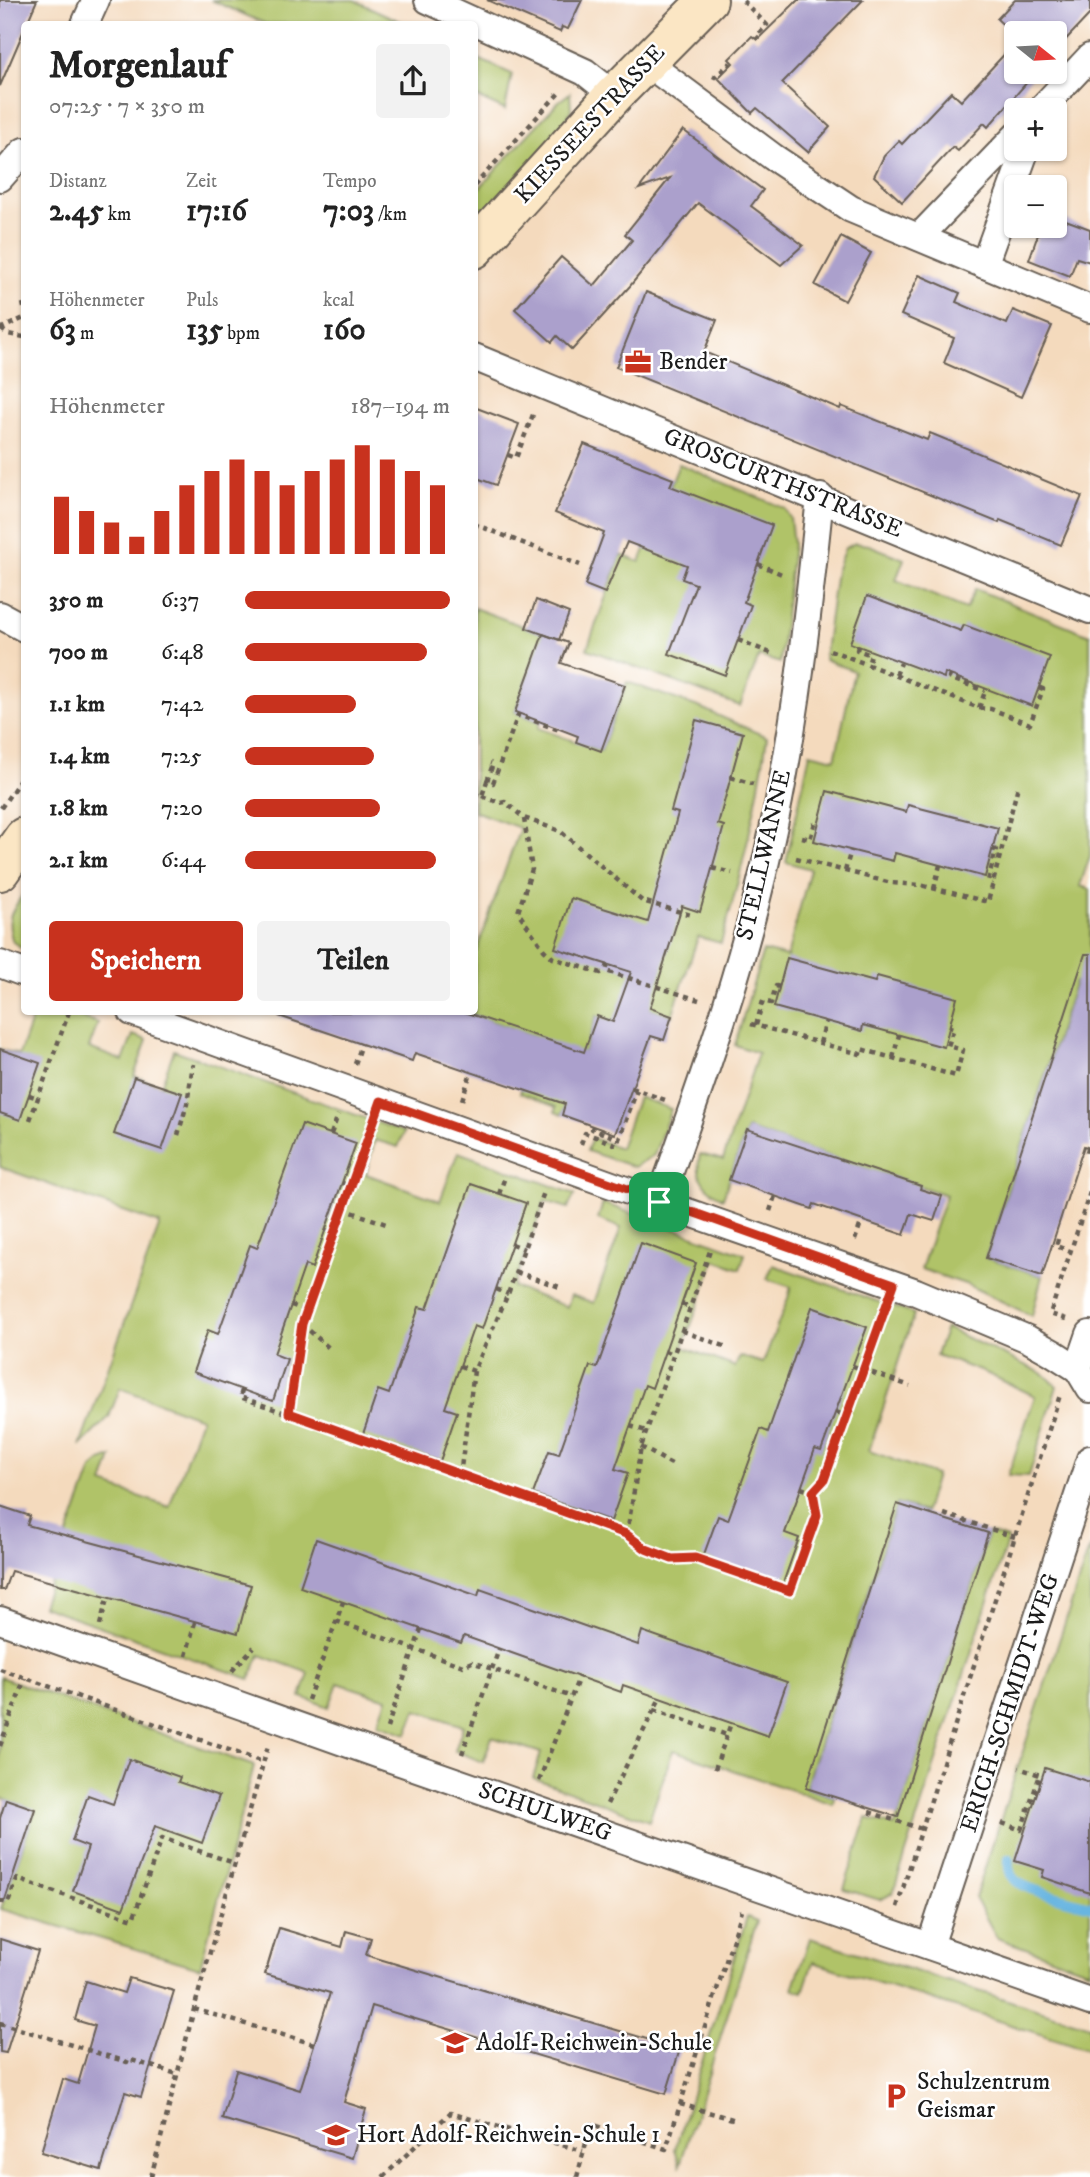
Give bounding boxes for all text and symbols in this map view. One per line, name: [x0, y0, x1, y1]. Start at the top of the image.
north arrow: [1004, 21, 1068, 84]
map controls: [1004, 21, 1067, 238]
street label: KIESSEESTRASSE: [508, 38, 672, 210]
text: Morgenlauf: [49, 42, 228, 90]
button: share: [376, 44, 450, 118]
text: 07:25 · 7 × 350 m: [49, 92, 205, 121]
button: +: [1004, 98, 1067, 161]
text: Distanz: [49, 170, 107, 193]
text: Zeit: [186, 170, 217, 193]
text: Tempo: [323, 170, 376, 193]
button: −: [1004, 175, 1067, 238]
text: 2.45: [49, 193, 104, 230]
text: 17:16: [186, 193, 247, 230]
text: 7:03: [323, 193, 374, 230]
text: km: [104, 203, 131, 226]
text: /km: [374, 203, 407, 226]
text: Höhenmeter: [49, 289, 145, 312]
text: Puls: [186, 289, 218, 312]
text: kcal: [323, 289, 354, 312]
text: 63: [49, 312, 76, 349]
text: 135: [186, 312, 223, 349]
text: 160: [323, 312, 366, 349]
text: m: [76, 322, 94, 345]
text: bpm: [223, 322, 260, 345]
office icon: Bender: [623, 347, 653, 377]
place label: Bender: [659, 347, 728, 377]
text: Höhenmeter: [49, 392, 165, 421]
text: 187–194 m: [351, 392, 450, 421]
street label: GROSCURTHSTRASSE: [659, 421, 907, 545]
text: 350 m: [49, 586, 104, 615]
text: 6:37: [161, 586, 200, 615]
text: 700 m: [49, 638, 108, 667]
text: 6:48: [161, 638, 204, 667]
text: 1.1 km: [49, 690, 105, 719]
text: 7:42: [161, 690, 204, 719]
text: 1.4 km: [49, 742, 110, 771]
text: 7:25: [161, 742, 202, 771]
street label: STELLWANNE: [730, 767, 798, 943]
text: 1.8 km: [49, 794, 108, 823]
text: 7:20: [161, 794, 203, 823]
text: 2.1 km: [49, 846, 108, 875]
text: 6:44: [161, 846, 205, 875]
button: Speichern: [49, 921, 243, 1001]
button: Teilen: [257, 921, 450, 1001]
pin: [629, 1172, 689, 1232]
icon: arrive: [640, 1183, 678, 1221]
street label: ERICH-SCHMIDT-WEG: [954, 1570, 1066, 1836]
street label: SCHULWEG: [474, 1775, 616, 1849]
school or university icon: Adolf-Reichwein-Schule: [440, 2028, 470, 2058]
place label: Adolf-Reichwein-Schule: [476, 2028, 712, 2058]
place label: Schulzentrum Geismar: [917, 2067, 1050, 2125]
parking icon: Schulzentrum Geismar: [881, 2081, 911, 2111]
school or university icon: Hort Adolf-Reichwein-Schule 1: [321, 2120, 351, 2150]
place label: Hort Adolf-Reichwein-Schule 1: [357, 2120, 660, 2150]

